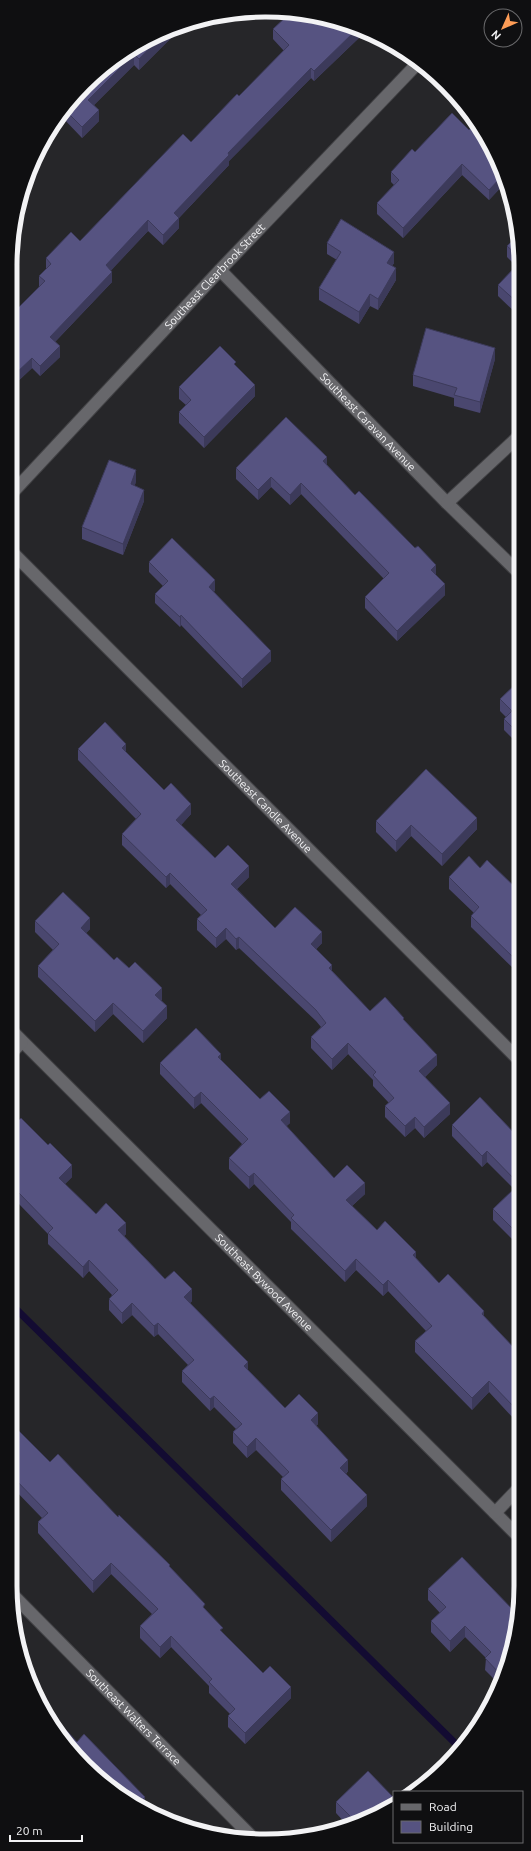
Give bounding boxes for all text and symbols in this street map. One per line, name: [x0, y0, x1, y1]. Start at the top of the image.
north arrow: [483, 8, 523, 48]
text: N: [489, 28, 503, 42]
street label: Southeast Clearbrook Street: [162, 221, 268, 331]
street label: Southeast Caravan Avenue: [318, 371, 418, 473]
street label: Southeast Candle Avenue: [217, 757, 314, 855]
street label: Southeast Bywood Avenue: [213, 1231, 315, 1333]
street label: Southeast Walters Terrace: [84, 1667, 183, 1767]
legend: [393, 1791, 523, 1843]
text: Road: [429, 1800, 457, 1813]
scale bar: [10, 1817, 82, 1843]
text: Building: [429, 1820, 473, 1833]
text: 20 m: [16, 1824, 43, 1837]

